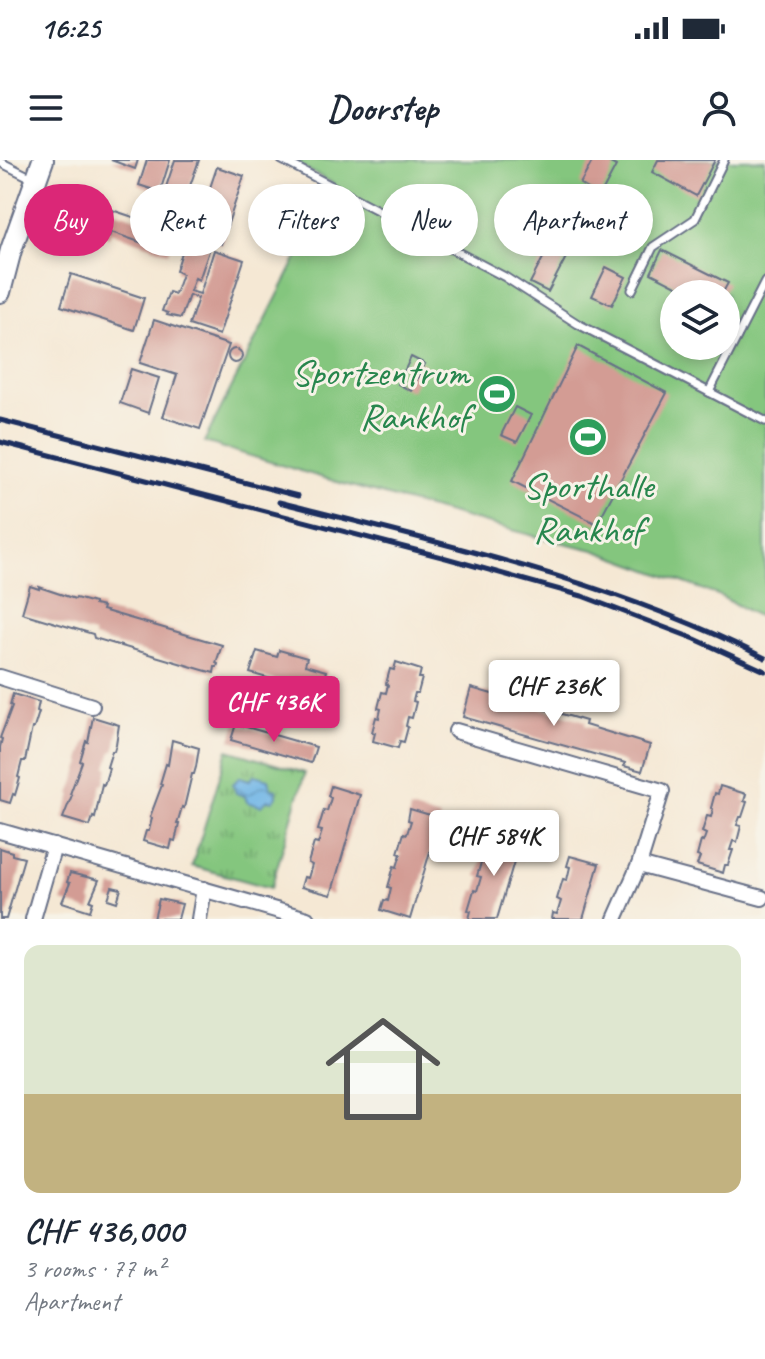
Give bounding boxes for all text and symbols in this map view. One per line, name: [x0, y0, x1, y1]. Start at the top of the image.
text: 16:25: [40, 9, 100, 47]
text: Doorstep: [327, 85, 438, 131]
icon: menu: [24, 86, 68, 130]
icon: person: [697, 86, 741, 130]
chip: Buy: [24, 184, 114, 256]
chip: Rent: [130, 184, 232, 256]
chip: Filters: [248, 184, 365, 256]
chip: New: [381, 184, 478, 256]
chip: Apartment: [494, 184, 653, 256]
map controls: [660, 280, 740, 360]
button: layers: [660, 280, 740, 360]
place label: Sportzentrum Rankhof: [292, 349, 477, 440]
sports icon: Sportzentrum Rankhof: [476, 373, 518, 415]
sports icon: Sporthalle Rankhof: [567, 416, 609, 458]
place label: Sporthalle Rankhof: [523, 462, 656, 553]
pin: CHF 236K: [471, 660, 637, 728]
text: CHF 236K: [507, 669, 601, 702]
pin: CHF 436K: [191, 676, 357, 744]
text: CHF 436K: [227, 685, 321, 718]
pin: CHF 584K: [411, 810, 577, 878]
text: CHF 584K: [447, 819, 541, 852]
icon: home: [311, 997, 455, 1141]
text: CHF 436,000: [24, 1209, 183, 1252]
text: 3 rooms · 77 m²: [24, 1252, 165, 1285]
text: Apartment: [24, 1285, 120, 1318]

